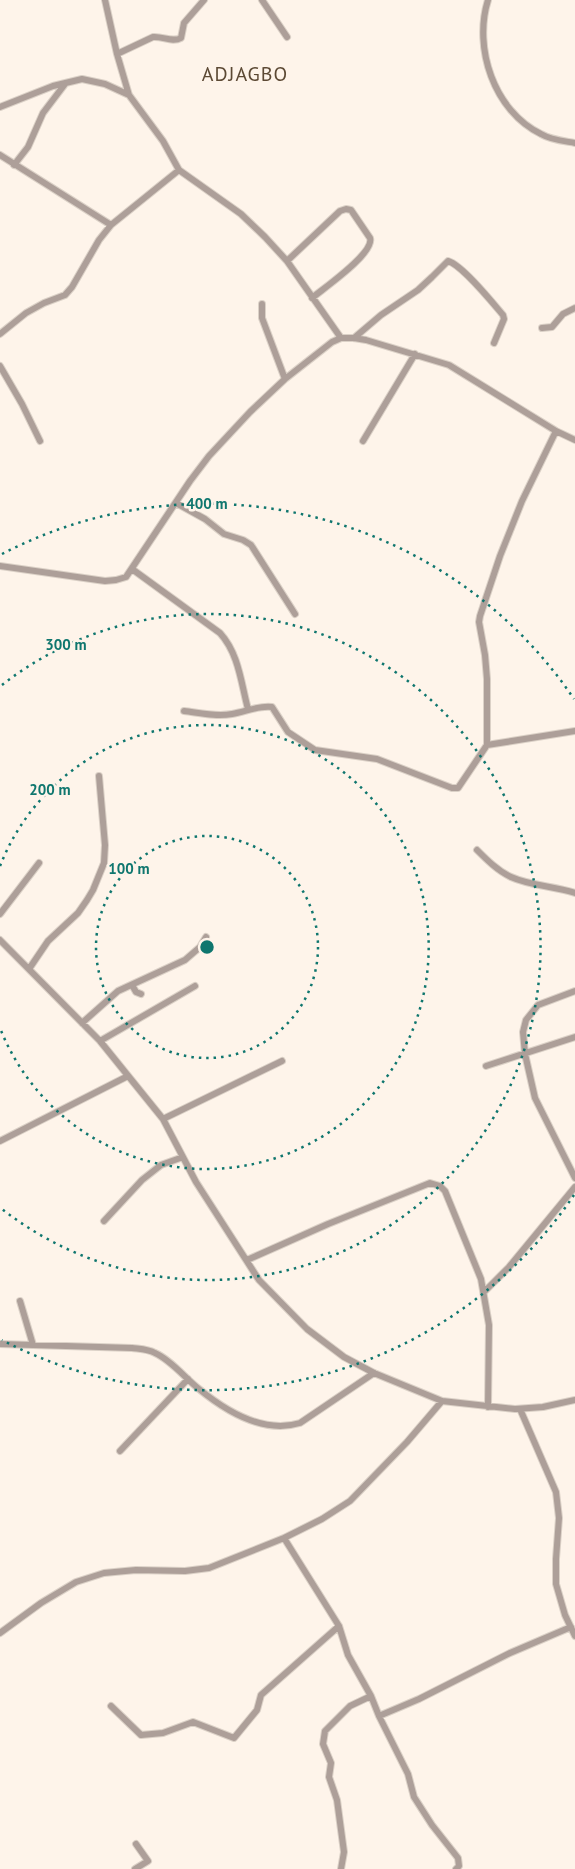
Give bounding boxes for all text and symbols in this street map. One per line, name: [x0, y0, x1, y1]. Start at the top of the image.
district label: ADJAGBO: [202, 61, 288, 87]
text: 400 m: [186, 494, 228, 513]
text: 300 m: [45, 635, 87, 654]
text: 200 m: [29, 780, 71, 799]
text: 100 m: [108, 859, 150, 878]
centre of rings: [198, 938, 216, 956]

